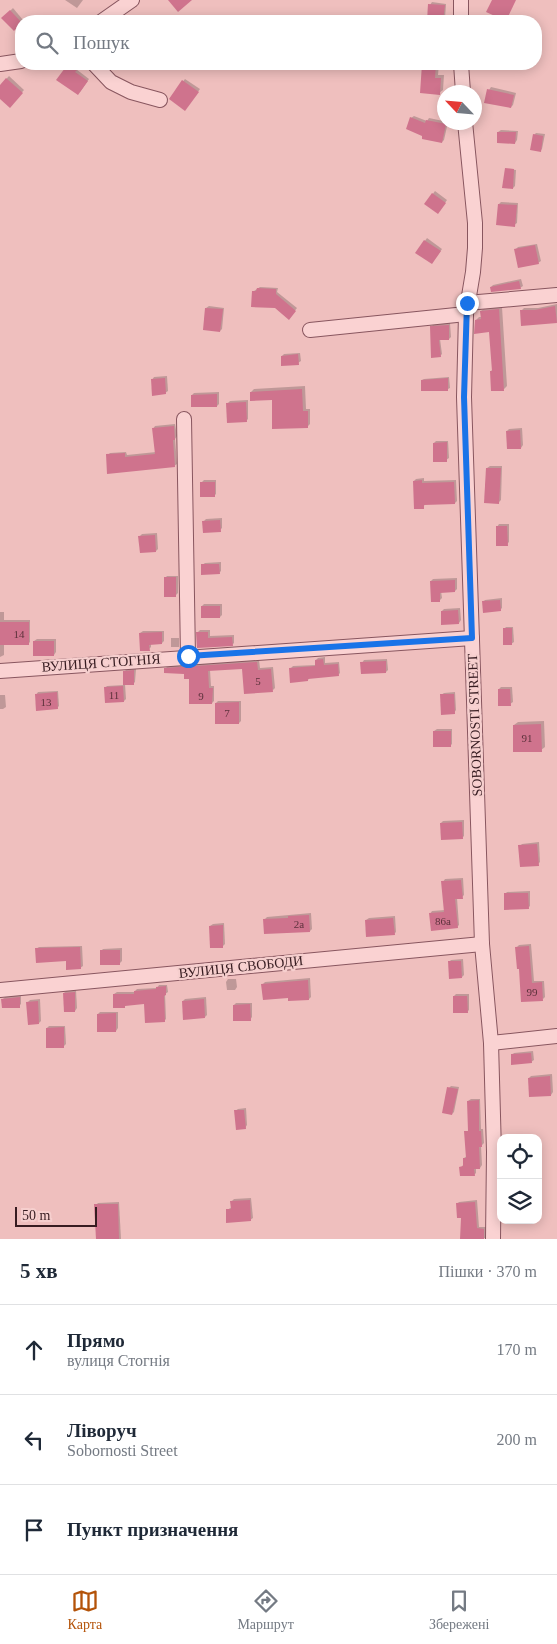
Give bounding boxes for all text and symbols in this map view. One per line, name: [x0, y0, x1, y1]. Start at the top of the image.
search box: [15, 15, 542, 70]
icon: search: [33, 29, 61, 57]
text: Пошук: [73, 32, 130, 53]
north arrow: [437, 85, 482, 130]
route end: [456, 292, 479, 315]
house number: 14: [14, 628, 25, 640]
route start: [177, 645, 200, 668]
street label: ВУЛИЦЯ СТОГНІЯ: [41, 651, 161, 675]
street label: SOBORNOSTI STREET: [465, 653, 485, 797]
house number: 5: [255, 675, 261, 687]
house number: 11: [109, 689, 119, 701]
house number: 9: [198, 690, 204, 702]
house number: 13: [41, 696, 52, 708]
house number: 7: [224, 707, 230, 719]
house number: 91: [522, 732, 533, 744]
house number: 86а: [435, 915, 451, 927]
house number: 2а: [294, 918, 304, 930]
street label: ВУЛИЦЯ СВОБОДИ: [178, 953, 304, 981]
house number: 99: [527, 986, 538, 998]
map controls: [497, 1134, 542, 1224]
button: locate: [497, 1134, 542, 1179]
button: layers: [497, 1179, 542, 1224]
scale bar: [15, 1204, 98, 1227]
text: 50 m: [22, 1208, 50, 1223]
text: 5 хв: [20, 1259, 58, 1283]
text: Пішки · 370 m: [439, 1263, 537, 1280]
text: Прямо: [67, 1330, 125, 1351]
icon: ahead: [20, 1336, 48, 1364]
text: 170 m: [497, 1341, 537, 1358]
text: вулиця Стогнія: [67, 1352, 170, 1369]
text: Ліворуч: [67, 1420, 137, 1441]
icon: left: [20, 1426, 48, 1454]
text: 200 m: [497, 1431, 537, 1448]
text: Sobornosti Street: [67, 1442, 178, 1459]
icon: arrive: [20, 1516, 48, 1544]
text: Пункт призначення: [67, 1519, 238, 1540]
tab: Карта: [68, 1587, 102, 1633]
tab: Маршрут: [237, 1587, 294, 1633]
tab: Збережені: [429, 1587, 489, 1633]

